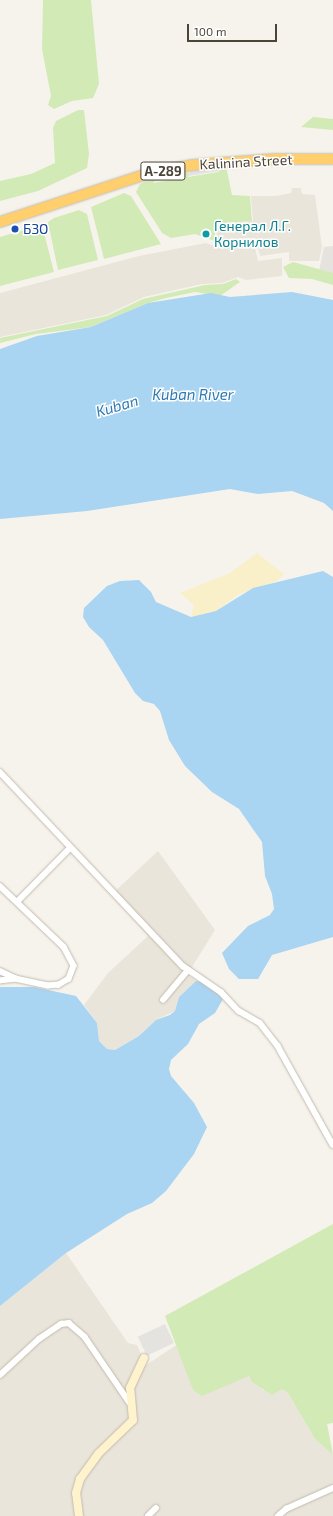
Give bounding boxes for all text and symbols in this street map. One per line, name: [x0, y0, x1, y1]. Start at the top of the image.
scale bar: [189, 16, 279, 42]
text: 100 m: [194, 24, 226, 38]
street label: Kalinina Street: [199, 151, 293, 173]
road number: А-289: [140, 160, 186, 182]
place label: Генерал Л.Г. Корнилов: [214, 218, 291, 250]
place label: БЗО: [23, 221, 48, 237]
marker: БЗО: [10, 224, 20, 234]
marker: Генерал Л.Г. Корнилов: [201, 229, 211, 239]
water label: Kuban River: [152, 386, 234, 404]
water label: Kuban: [94, 391, 140, 421]

